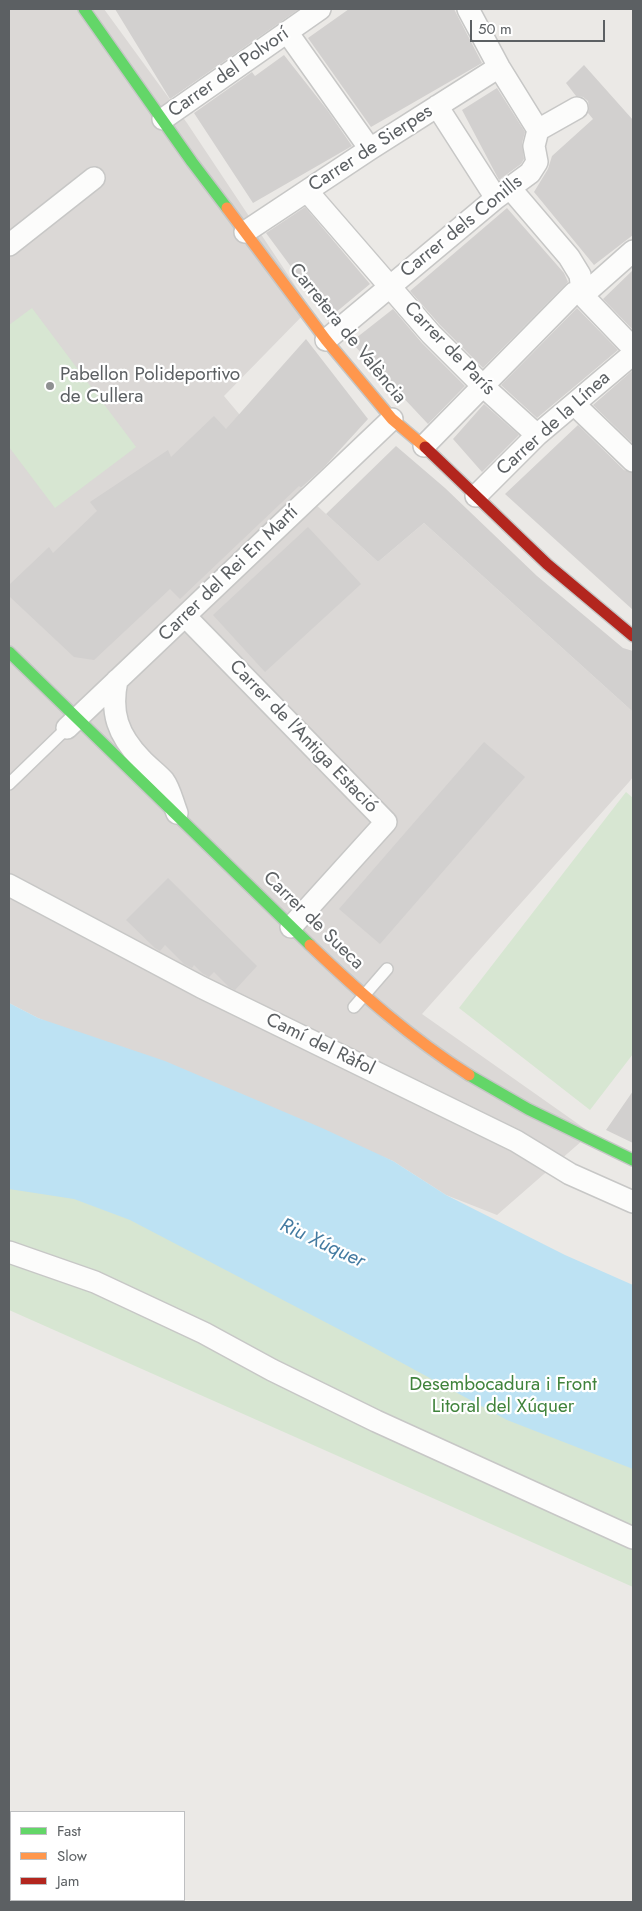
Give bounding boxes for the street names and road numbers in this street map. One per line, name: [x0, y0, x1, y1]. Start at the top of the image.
street label: Carrer del Polvorí: [164, 23, 294, 123]
street label: Carrer de Sierpes: [305, 100, 437, 198]
street label: Carrer dels Conills: [397, 171, 527, 283]
street label: Carretera de València: [283, 259, 411, 409]
street label: Carrer de París: [399, 297, 499, 401]
street label: Carrer de la Línea: [493, 367, 615, 481]
street label: Carrer del Rei En Martí: [154, 501, 304, 647]
street label: Carrer de l'Antiga Estació: [224, 656, 382, 818]
street label: Carrer de Sueca: [258, 867, 368, 975]
street label: Camí del Ràfol: [262, 1009, 378, 1081]

